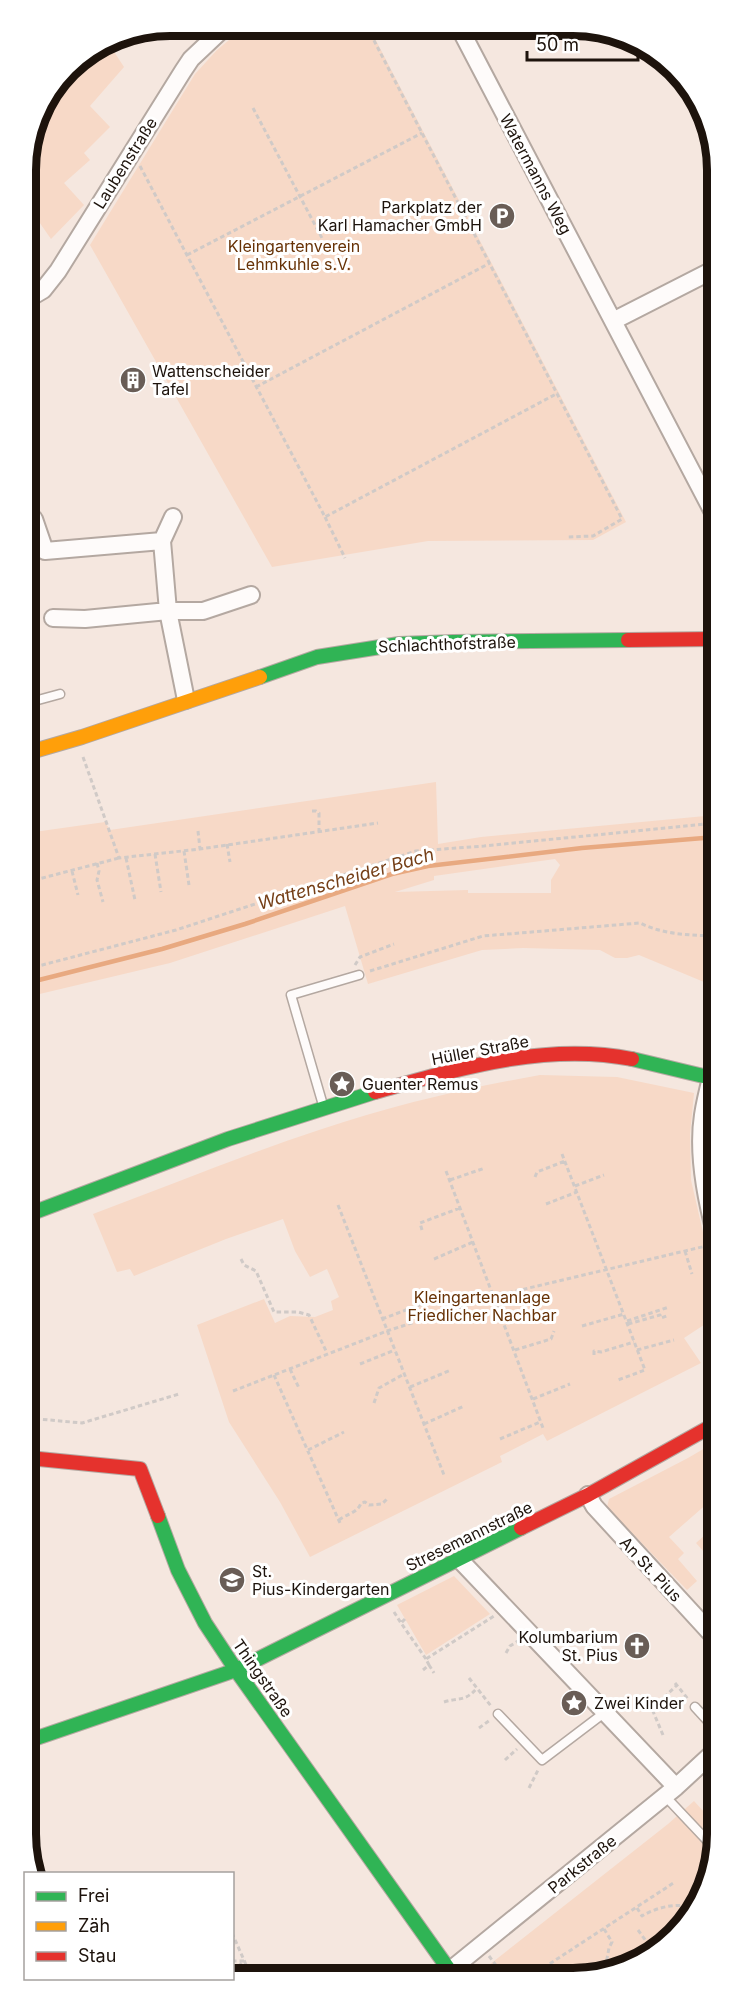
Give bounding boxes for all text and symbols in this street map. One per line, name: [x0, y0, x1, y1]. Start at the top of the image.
scale bar: [527, 24, 638, 62]
text: 50 m: [536, 34, 579, 55]
street label: Watermanns Weg: [496, 110, 576, 238]
street label: Laubenstraße: [89, 114, 161, 212]
place label: Parkplatz der Karl Hamacher GmbH: [318, 197, 482, 235]
parking icon: Parkplatz der Karl Hamacher GmbH: [487, 201, 517, 231]
park label: Kleingartenverein Lehmkuhle s.V.: [228, 236, 360, 274]
place label: Wattenscheider Tafel: [152, 361, 270, 399]
building icon: Wattenscheider Tafel: [118, 365, 148, 395]
street label: Schlachthofstraße: [378, 632, 516, 656]
water label: Wattenscheider Bach: [255, 843, 436, 914]
street label: Hüller Straße: [430, 1031, 530, 1069]
place icon: Guenter Remus: [327, 1069, 357, 1099]
place label: Guenter Remus: [362, 1074, 478, 1094]
park label: Kleingartenanlage Friedlicher Nachbar: [407, 1287, 557, 1325]
street label: Stresemannstraße: [403, 1497, 535, 1575]
street label: An St. Pius: [616, 1532, 686, 1606]
place label: St. Pius-Kindergarten: [252, 1561, 390, 1599]
school or university icon: St. Pius-Kindergarten: [217, 1565, 247, 1595]
place label: Kolumbarium St. Pius: [518, 1627, 618, 1665]
church icon: Kolumbarium St. Pius: [622, 1631, 652, 1661]
street label: Thingstraße: [229, 1635, 297, 1721]
place icon: Zwei Kinder: [559, 1688, 589, 1718]
place label: Zwei Kinder: [594, 1693, 684, 1713]
street label: Parkstraße: [544, 1830, 620, 1898]
legend: [24, 1872, 234, 1980]
text: Frei: [78, 1885, 109, 1906]
text: Zäh: [78, 1915, 110, 1936]
text: Stau: [78, 1945, 116, 1966]

